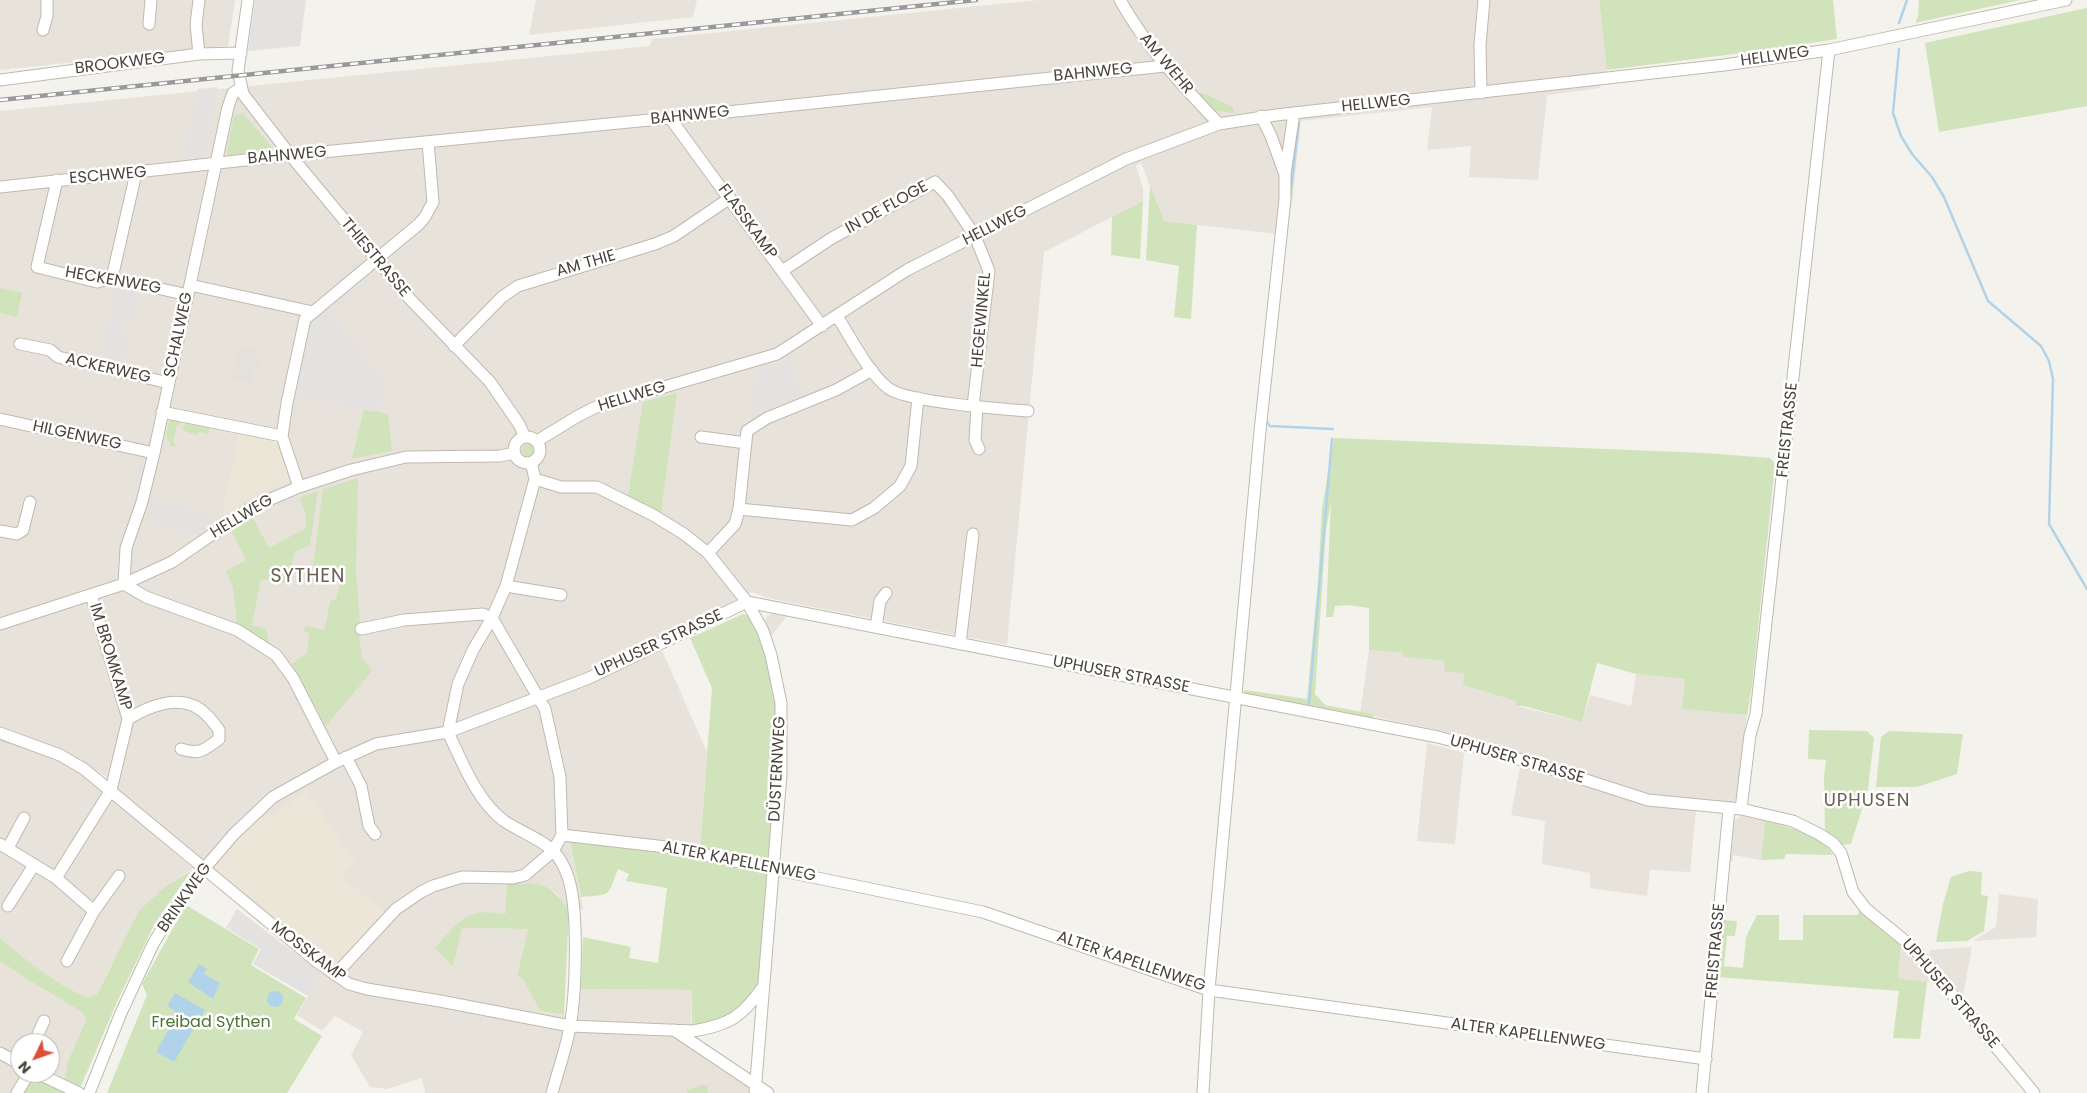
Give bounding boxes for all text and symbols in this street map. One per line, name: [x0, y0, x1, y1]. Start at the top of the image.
street label: AM WEHR: [1135, 30, 1197, 98]
street label: HELLWEG: [1739, 43, 1811, 71]
street label: BROOKWEG: [74, 49, 166, 79]
street label: BAHNWEG: [1053, 59, 1133, 87]
street label: HELLWEG: [1340, 91, 1412, 117]
street label: BAHNWEG: [650, 102, 730, 130]
street label: BAHNWEG: [247, 143, 327, 169]
street label: ESCHWEG: [69, 163, 147, 189]
street label: IN DE FLOGE: [842, 177, 932, 239]
street label: FLASSKAMP: [713, 181, 781, 263]
street label: HELLWEG: [960, 202, 1030, 250]
street label: THIESTRASSE: [336, 215, 414, 301]
street label: AM THIE: [554, 246, 618, 282]
street label: HECKENWEG: [64, 263, 162, 299]
street label: HEGEWINKEL: [968, 272, 996, 368]
street label: SCHALWEG: [161, 291, 197, 379]
street label: ACKERWEG: [63, 350, 153, 388]
street label: HELLWEG: [596, 378, 668, 416]
street label: FREISTRASSE: [1773, 382, 1803, 478]
street label: HILGENWEG: [31, 417, 123, 455]
street label: HELLWEG: [207, 491, 277, 543]
district label: SYTHEN: [270, 566, 346, 588]
street label: IM BROMKAMP: [85, 601, 135, 713]
street label: UPHUSER STRASSE: [592, 606, 726, 682]
street label: UPHUSER STRASSE: [1051, 652, 1191, 698]
street label: DÜSTERNWEG: [766, 716, 790, 822]
street label: UPHUSER STRASSE: [1448, 732, 1586, 788]
district label: UPHUSEN: [1823, 790, 1911, 812]
street label: ALTER KAPELLENWEG: [661, 838, 817, 886]
street label: BRINKWEG: [154, 859, 216, 937]
street label: FREISTRASSE: [1702, 903, 1730, 999]
street label: MOSSKAMP: [267, 918, 349, 986]
street label: ALTER KAPELLENWEG: [1054, 928, 1208, 996]
street label: UPHUSER STRASSE: [1897, 935, 2003, 1053]
park label: Freibad Sythen: [151, 1013, 271, 1033]
street label: ALTER KAPELLENWEG: [1449, 1015, 1607, 1055]
north arrow: [10, 1033, 60, 1083]
text: N: [14, 1057, 36, 1078]

